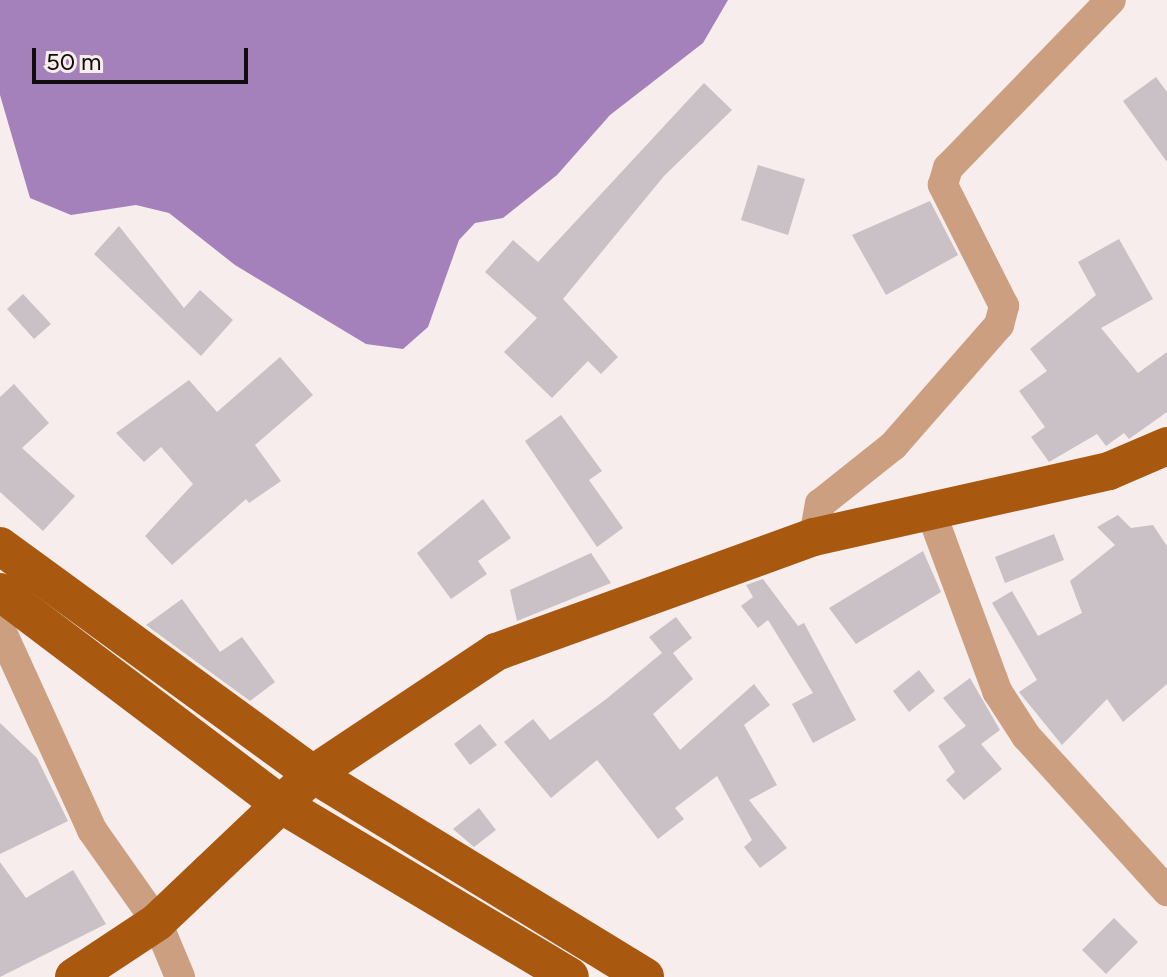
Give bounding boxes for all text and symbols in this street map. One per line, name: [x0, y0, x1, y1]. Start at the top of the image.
scale bar: [36, 32, 252, 82]
text: 50 m: [46, 47, 102, 76]

